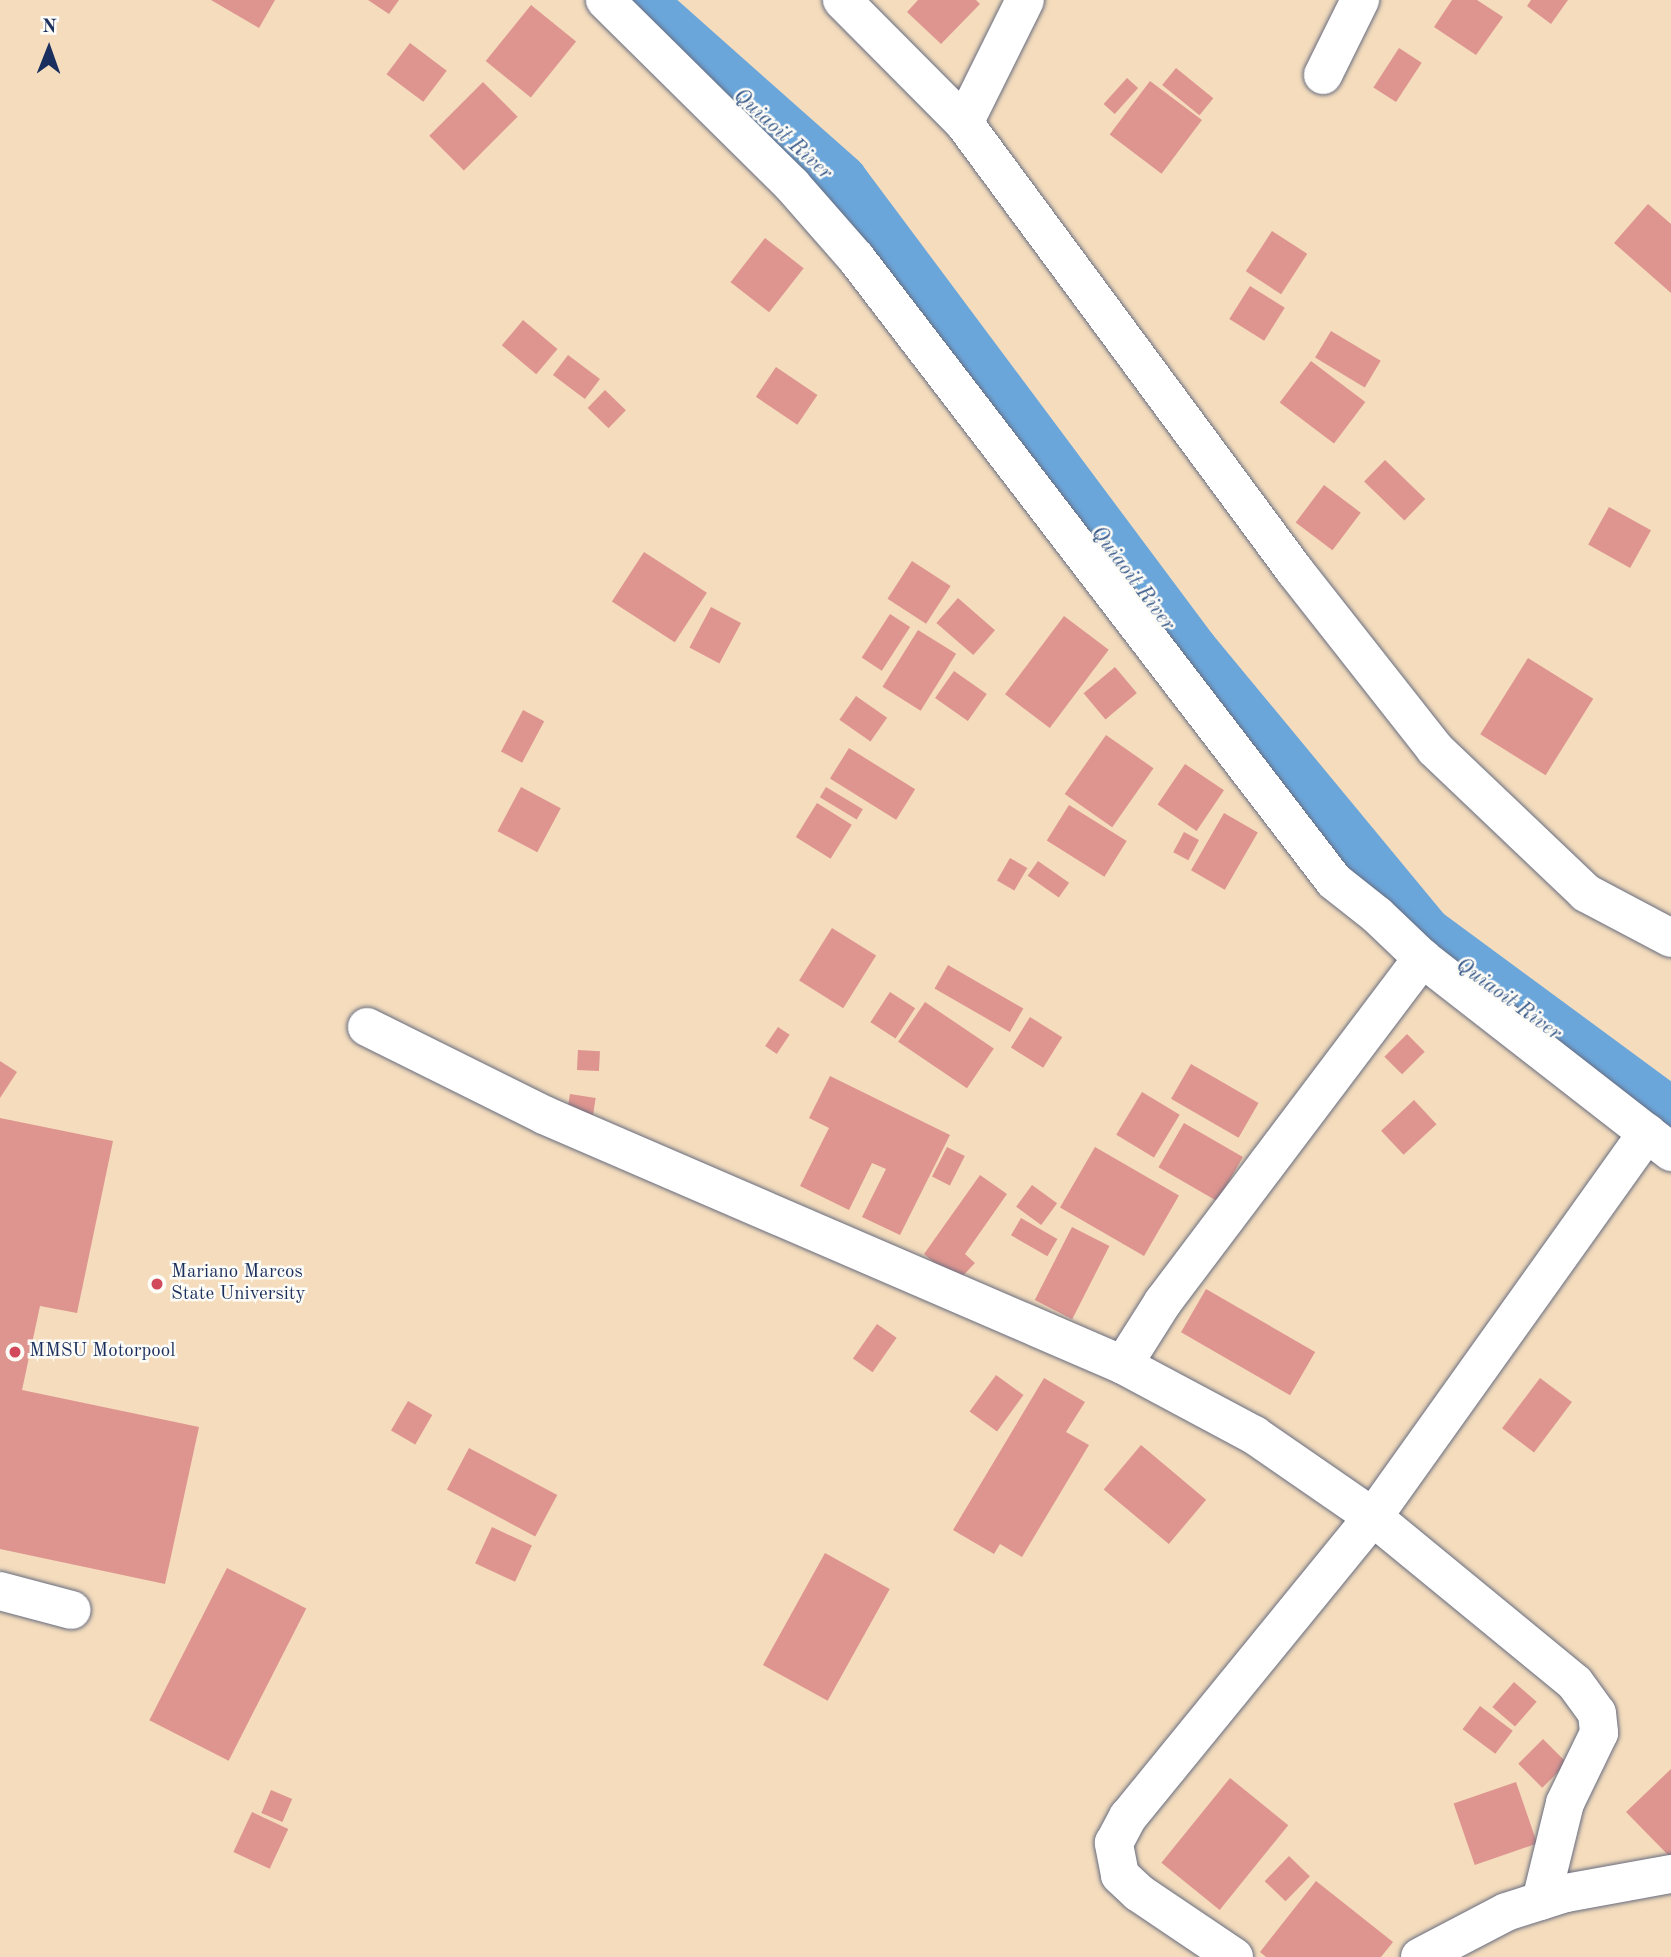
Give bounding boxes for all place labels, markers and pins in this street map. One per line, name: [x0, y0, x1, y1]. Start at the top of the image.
place label: Mariano Marcos State University: [171, 1262, 306, 1306]
marker: Mariano Marcos State University: [149, 1276, 165, 1292]
place label: MMSU Motorpool: [29, 1341, 175, 1363]
marker: MMSU Motorpool: [7, 1344, 23, 1360]

